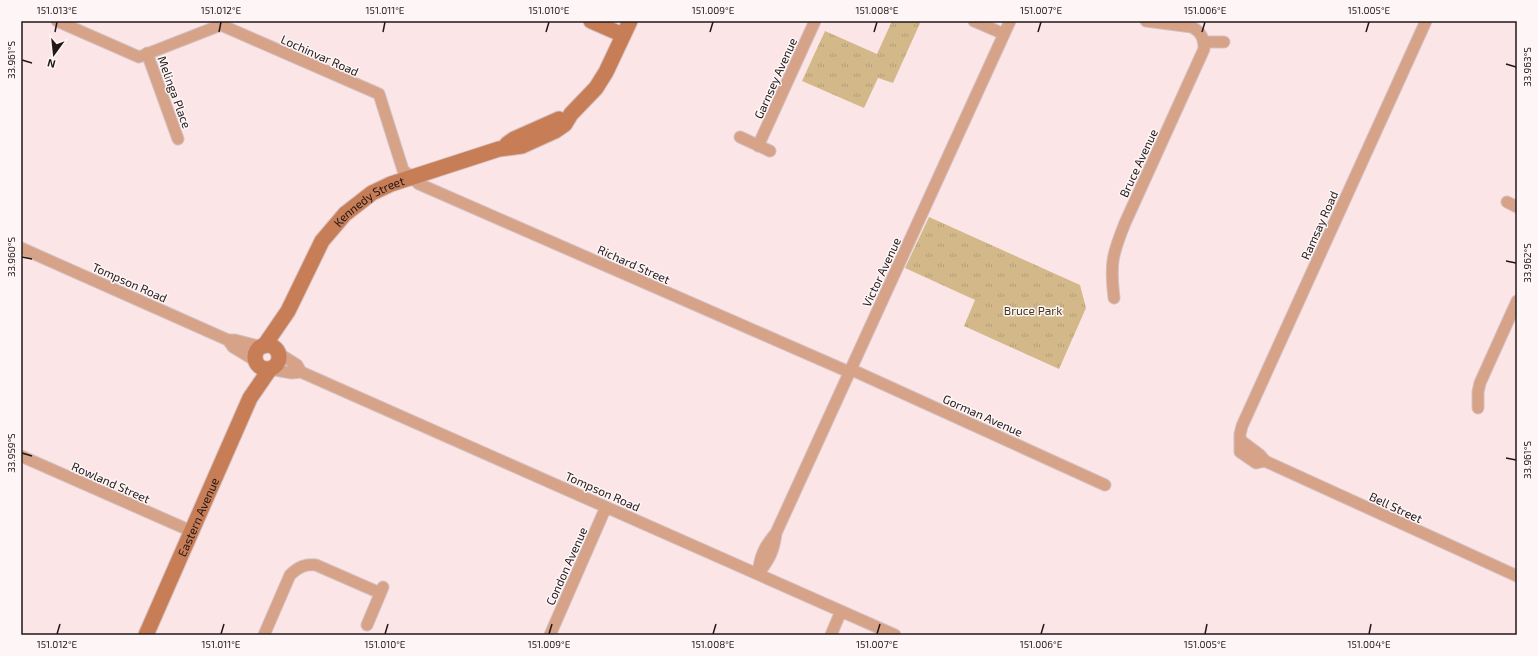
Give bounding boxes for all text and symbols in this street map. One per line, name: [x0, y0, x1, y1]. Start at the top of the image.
text: 151.013°E: [37, 4, 78, 16]
text: 151.012°E: [201, 4, 242, 16]
text: 151.011°E: [366, 4, 405, 16]
text: 151.010°E: [529, 4, 570, 16]
text: 151.009°E: [692, 4, 735, 16]
text: 151.008°E: [856, 4, 899, 16]
text: 151.007°E: [1020, 4, 1062, 16]
text: 151.006°E: [1184, 4, 1227, 16]
text: 151.005°E: [1348, 4, 1391, 16]
street label: Lochinvar Road: [279, 32, 361, 78]
north arrow: [34, 34, 74, 74]
street label: Garnsey Avenue: [751, 35, 799, 121]
text: 33.961°S: [5, 41, 17, 79]
text: 33.963°S: [1521, 47, 1533, 87]
street label: Melinga Place: [155, 54, 195, 130]
text: N: [46, 57, 57, 71]
street label: Bruce Avenue: [1116, 127, 1160, 199]
street label: Kennedy Street: [330, 173, 406, 229]
street label: Ramsay Road: [1298, 189, 1340, 261]
street label: Victor Avenue: [859, 235, 903, 309]
text: 33.960°S: [5, 237, 17, 277]
street label: Richard Street: [596, 242, 673, 286]
text: 33.962°S: [1521, 243, 1533, 283]
street label: Tompson Road: [91, 259, 169, 305]
park label: Bruce Park: [1004, 303, 1062, 317]
street label: Gorman Avenue: [941, 391, 1025, 439]
text: 33.959°S: [5, 433, 17, 473]
text: 33.961°S: [1521, 441, 1533, 479]
street label: Rowland Street: [70, 459, 153, 506]
street label: Tompson Road: [564, 468, 642, 514]
street label: Eastern Avenue: [174, 475, 221, 559]
street label: Bell Street: [1367, 489, 1425, 526]
street label: Condon Avenue: [543, 525, 589, 607]
text: 151.012°E: [37, 638, 78, 650]
text: 151.011°E: [202, 638, 241, 650]
text: 151.010°E: [365, 638, 406, 650]
text: 151.009°E: [528, 638, 571, 650]
text: 151.008°E: [692, 638, 735, 650]
text: 151.007°E: [856, 638, 898, 650]
text: 151.006°E: [1020, 638, 1063, 650]
text: 151.005°E: [1184, 638, 1227, 650]
text: 151.004°E: [1347, 638, 1391, 650]

